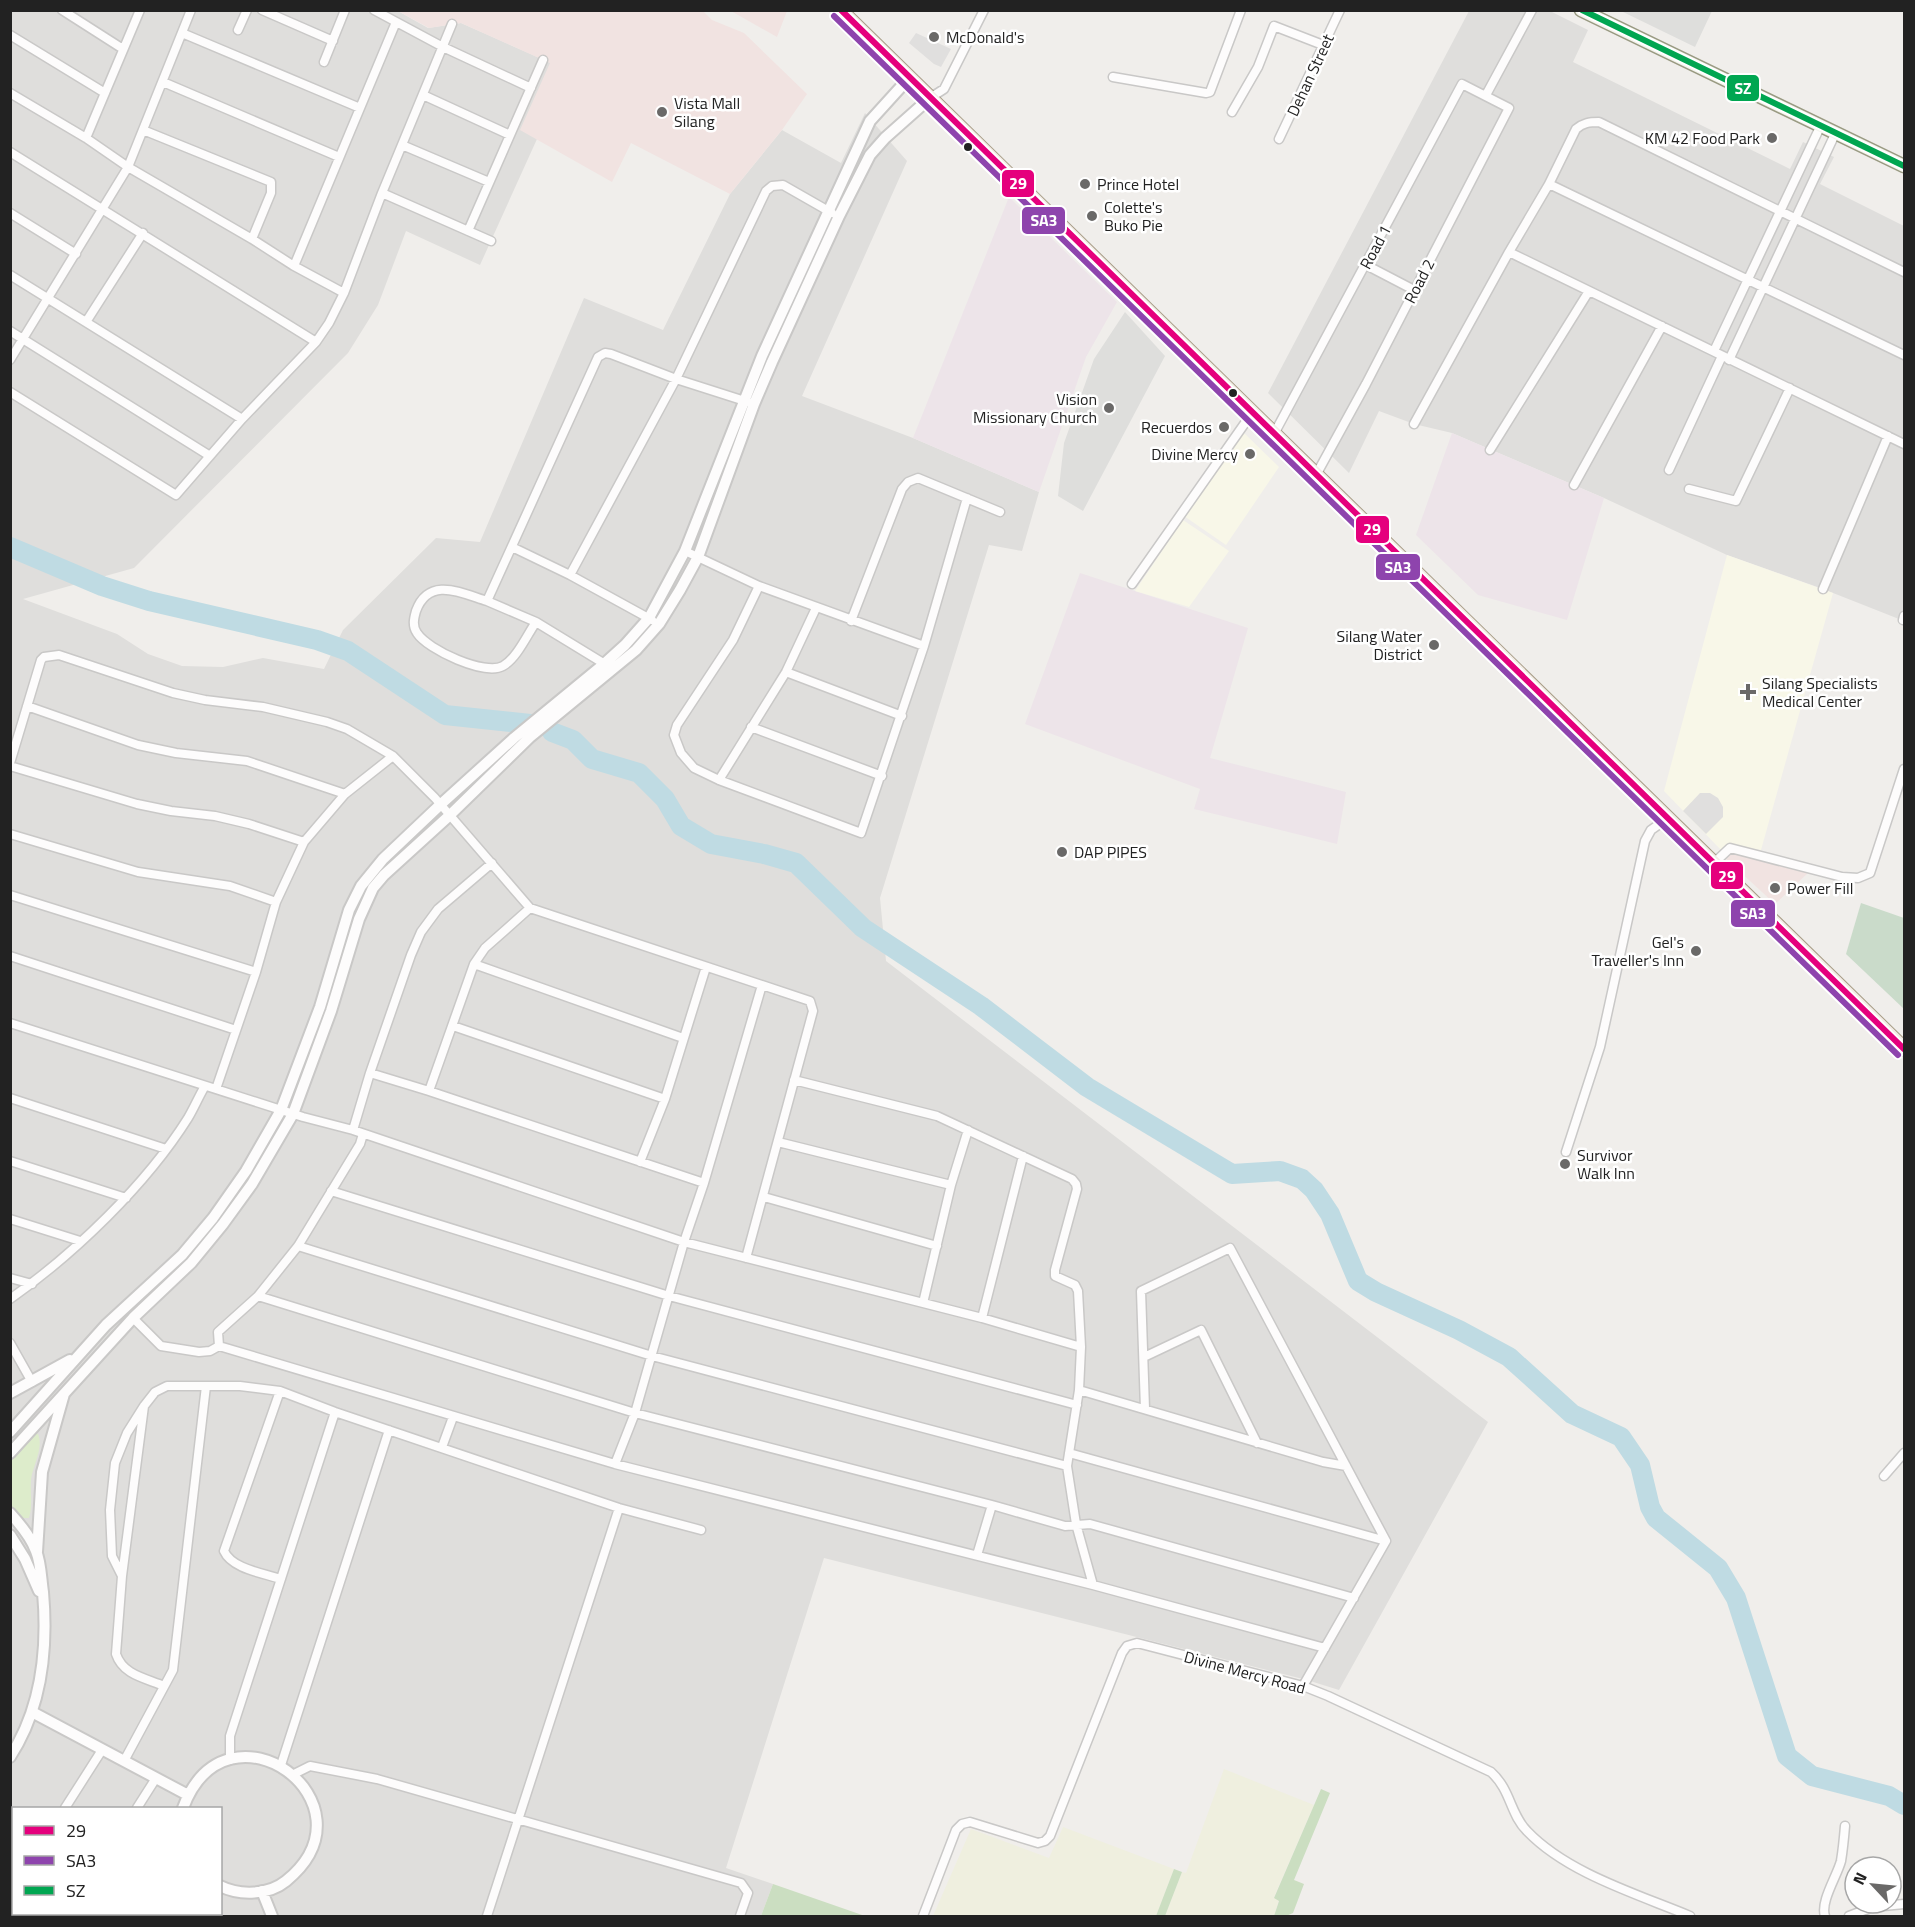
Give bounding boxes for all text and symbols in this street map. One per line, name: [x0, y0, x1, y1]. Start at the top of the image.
place label: McDonald's: [946, 25, 1025, 49]
marker: McDonald's: [927, 30, 941, 44]
street label: Dehan Street: [1280, 30, 1340, 120]
line badge: SZ: [1726, 74, 1760, 102]
text: SZ: [1734, 76, 1752, 100]
place label: Vista Mall Silang: [674, 91, 740, 133]
marker: Vista Mall Silang: [655, 105, 669, 119]
place label: KM 42 Food Park: [1645, 126, 1760, 150]
marker: KM 42 Food Park: [1765, 131, 1779, 145]
unlabelled marker: [962, 141, 974, 153]
line badge: 29: [1001, 169, 1035, 198]
text: 29: [1009, 171, 1027, 195]
place label: Prince Hotel: [1097, 172, 1179, 196]
marker: Prince Hotel: [1078, 177, 1092, 191]
place label: Colette's Buko Pie: [1104, 195, 1163, 237]
line badge: SA3: [1021, 206, 1066, 235]
text: SA3: [1030, 208, 1058, 232]
marker: Colette's Buko Pie: [1085, 209, 1099, 223]
street label: Road 1: [1353, 221, 1397, 273]
street label: Road 2: [1398, 255, 1440, 307]
place label: Vision Missionary Church: [973, 387, 1097, 429]
unlabelled marker: [1227, 387, 1239, 399]
marker: Vision Missionary Church: [1102, 401, 1116, 415]
place label: Recuerdos: [1141, 415, 1212, 439]
marker: Recuerdos: [1217, 420, 1231, 434]
place label: Divine Mercy: [1151, 442, 1238, 466]
marker: Divine Mercy: [1243, 447, 1257, 461]
line badge: 29: [1355, 515, 1390, 544]
text: 29: [1363, 517, 1381, 541]
line badge: SA3: [1375, 553, 1421, 581]
text: SA3: [1384, 555, 1412, 579]
place label: Silang Water District: [1337, 624, 1422, 666]
marker: Silang Water District: [1427, 638, 1441, 652]
place label: Silang Specialists Medical Center: [1762, 671, 1878, 713]
marker: Silang Specialists Medical Center: [1739, 683, 1757, 701]
place label: DAP PIPES: [1074, 840, 1147, 864]
marker: DAP PIPES: [1055, 845, 1069, 859]
line badge: 29: [1710, 861, 1744, 890]
text: 29: [1718, 864, 1736, 888]
place label: Power Fill: [1787, 876, 1853, 900]
marker: Power Fill: [1768, 881, 1782, 895]
line badge: SA3: [1730, 899, 1776, 928]
text: SA3: [1739, 901, 1767, 925]
place label: Gel's Traveller's Inn: [1592, 930, 1684, 972]
marker: Gel's Traveller's Inn: [1689, 944, 1703, 958]
place label: Survivor Walk Inn: [1577, 1143, 1635, 1185]
marker: Survivor Walk Inn: [1558, 1157, 1572, 1171]
street label: Divine Mercy Road: [1182, 1644, 1308, 1700]
legend: [12, 1807, 222, 1915]
text: 29: [66, 1817, 86, 1844]
text: SA3: [66, 1847, 96, 1874]
north arrow: [1843, 1855, 1903, 1915]
text: N: [1846, 1868, 1873, 1889]
text: SZ: [66, 1877, 85, 1904]

